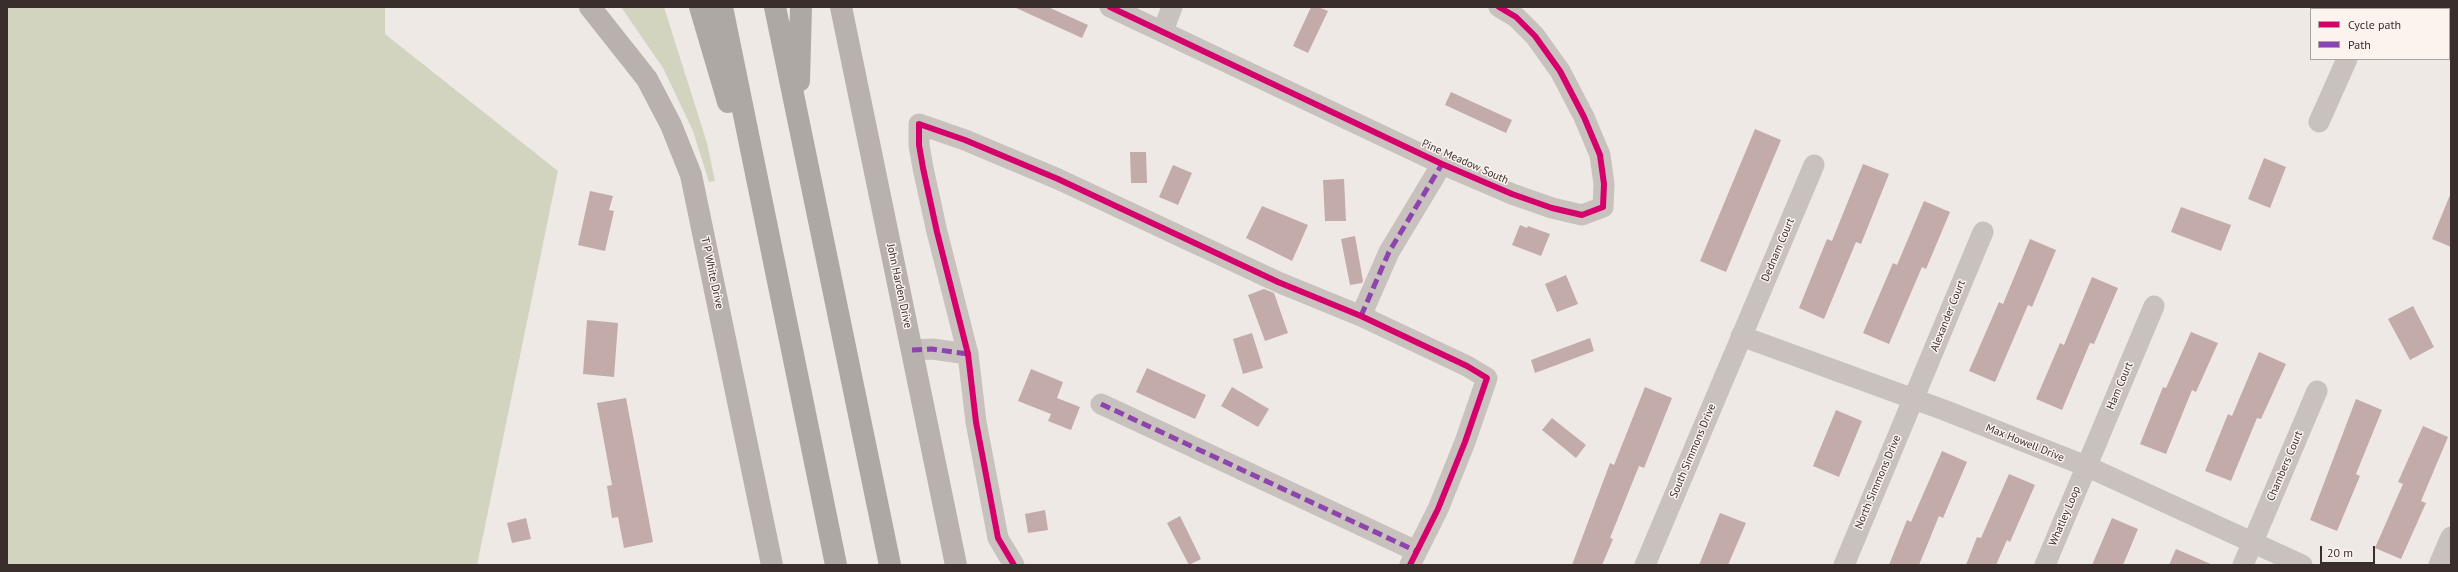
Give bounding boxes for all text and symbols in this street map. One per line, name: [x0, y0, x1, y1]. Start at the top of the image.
legend: [2310, 8, 2450, 60]
text: Cycle path: [2348, 17, 2401, 32]
text: Path: [2348, 37, 2371, 52]
street label: Pine Meadow South: [1420, 137, 1510, 187]
street label: Dednam Court: [1759, 216, 1797, 284]
street label: T P White Drive: [698, 236, 726, 310]
street label: John Harden Drive: [884, 243, 914, 329]
street label: Alexander Court: [1928, 278, 1968, 354]
street label: Ham Court: [2104, 360, 2136, 412]
street label: South Simmons Drive: [1667, 402, 1719, 500]
street label: Max Howell Drive: [1984, 421, 2066, 465]
street label: Chambers Court: [2264, 429, 2306, 503]
street label: North Simmons Drive: [1852, 433, 1904, 531]
street label: Whatley Loop: [2046, 484, 2084, 548]
scale bar: [2322, 538, 2377, 564]
text: 20 m: [2327, 545, 2353, 560]

